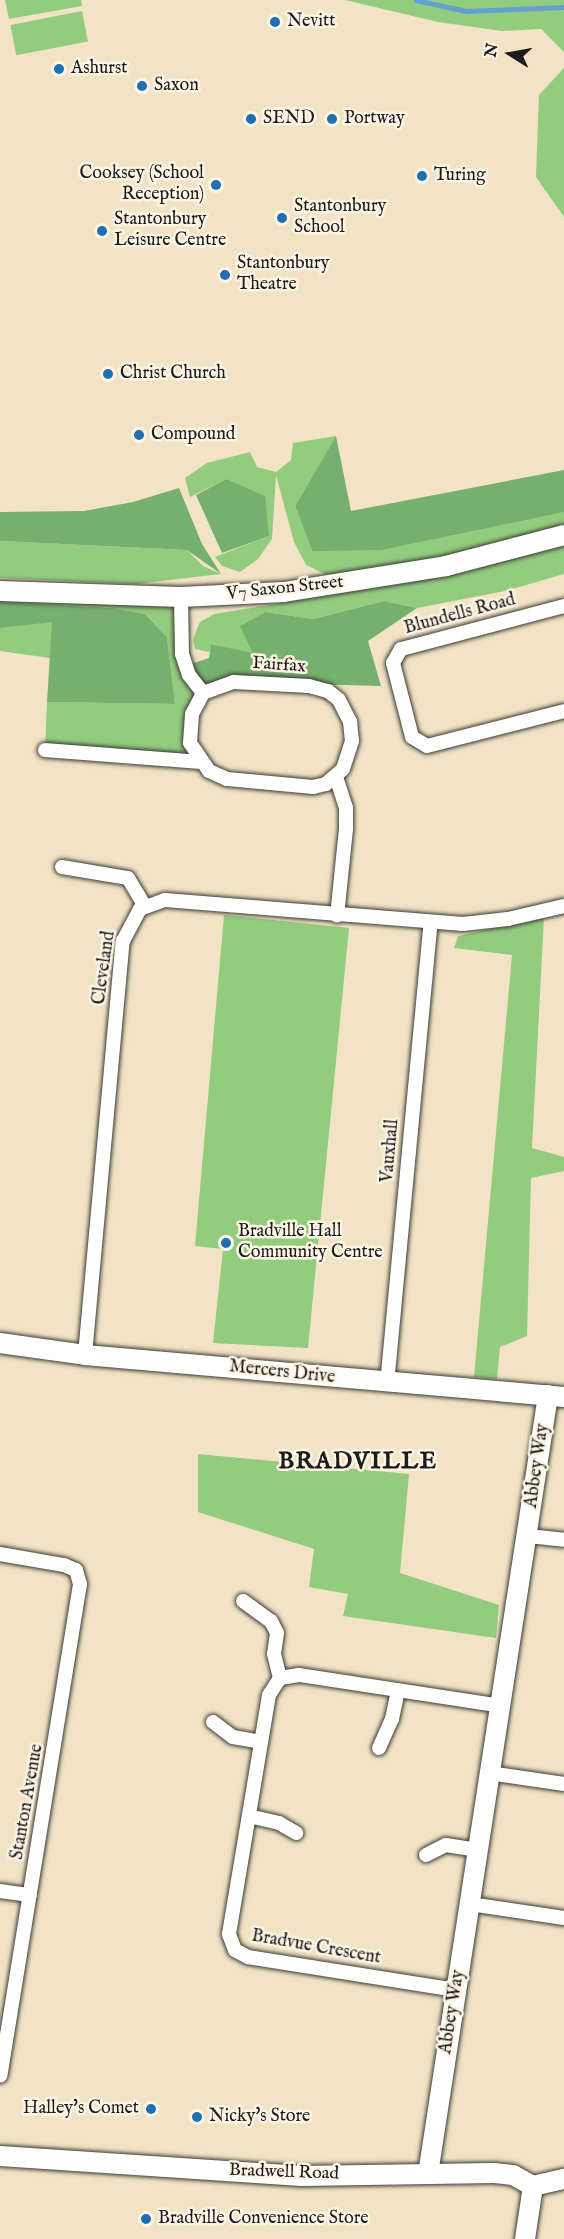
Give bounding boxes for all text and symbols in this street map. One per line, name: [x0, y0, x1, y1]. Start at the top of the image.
place label: Nevitt: [287, 11, 335, 33]
marker: Nevitt: [268, 15, 282, 29]
north arrow: [480, 24, 540, 84]
text: N: [481, 42, 503, 59]
place label: Ashurst: [71, 58, 127, 80]
marker: Ashurst: [52, 62, 66, 76]
place label: Saxon: [154, 75, 199, 97]
marker: Saxon: [135, 79, 149, 93]
place label: SEND: [263, 108, 315, 130]
place label: Portway: [344, 108, 405, 130]
marker: SEND: [244, 112, 258, 126]
marker: Portway: [325, 112, 339, 126]
place label: Cooksey (School Reception): [79, 164, 204, 207]
place label: Turing: [434, 165, 486, 187]
marker: Turing: [415, 169, 429, 183]
marker: Cooksey (School Reception): [209, 178, 223, 192]
place label: Stantonbury School: [294, 197, 386, 240]
place label: Stantonbury Leisure Centre: [114, 210, 226, 252]
marker: Stantonbury School: [275, 211, 289, 225]
marker: Stantonbury Leisure Centre: [95, 224, 109, 238]
place label: Stantonbury Theatre: [237, 254, 329, 296]
marker: Stantonbury Theatre: [218, 268, 232, 282]
place label: Christ Church: [120, 363, 226, 385]
marker: Christ Church: [101, 367, 115, 381]
place label: Compound: [151, 424, 235, 446]
marker: Compound: [132, 428, 146, 442]
street label: V7 Saxon Street: [225, 572, 345, 606]
street label: Blundells Road: [402, 590, 518, 640]
street label: Fairfax: [252, 653, 306, 679]
street label: Cleveland: [89, 930, 121, 1006]
street label: Vauxhall: [377, 1118, 405, 1184]
place label: Bradville Hall Community Centre: [238, 1222, 383, 1264]
marker: Bradville Hall Community Centre: [219, 1236, 233, 1250]
street label: Mercers Drive: [228, 1357, 336, 1389]
street label: Abbey Way: [521, 1422, 555, 1510]
district label: BRADVILLE: [278, 1448, 438, 1476]
street label: Stanton Avenue: [7, 1743, 49, 1861]
street label: Bradvue Crescent: [250, 1926, 382, 1970]
street label: Abbey Way: [436, 1968, 470, 2056]
place label: Halley's Comet: [23, 2098, 139, 2120]
marker: Halley's Comet: [144, 2102, 158, 2116]
place label: Nicky's Store: [209, 2106, 310, 2128]
marker: Nicky's Store: [190, 2110, 204, 2124]
street label: Bradwell Road: [229, 2160, 339, 2186]
place label: Bradville Convenience Store: [158, 2208, 369, 2230]
marker: Bradville Convenience Store: [139, 2212, 153, 2226]

